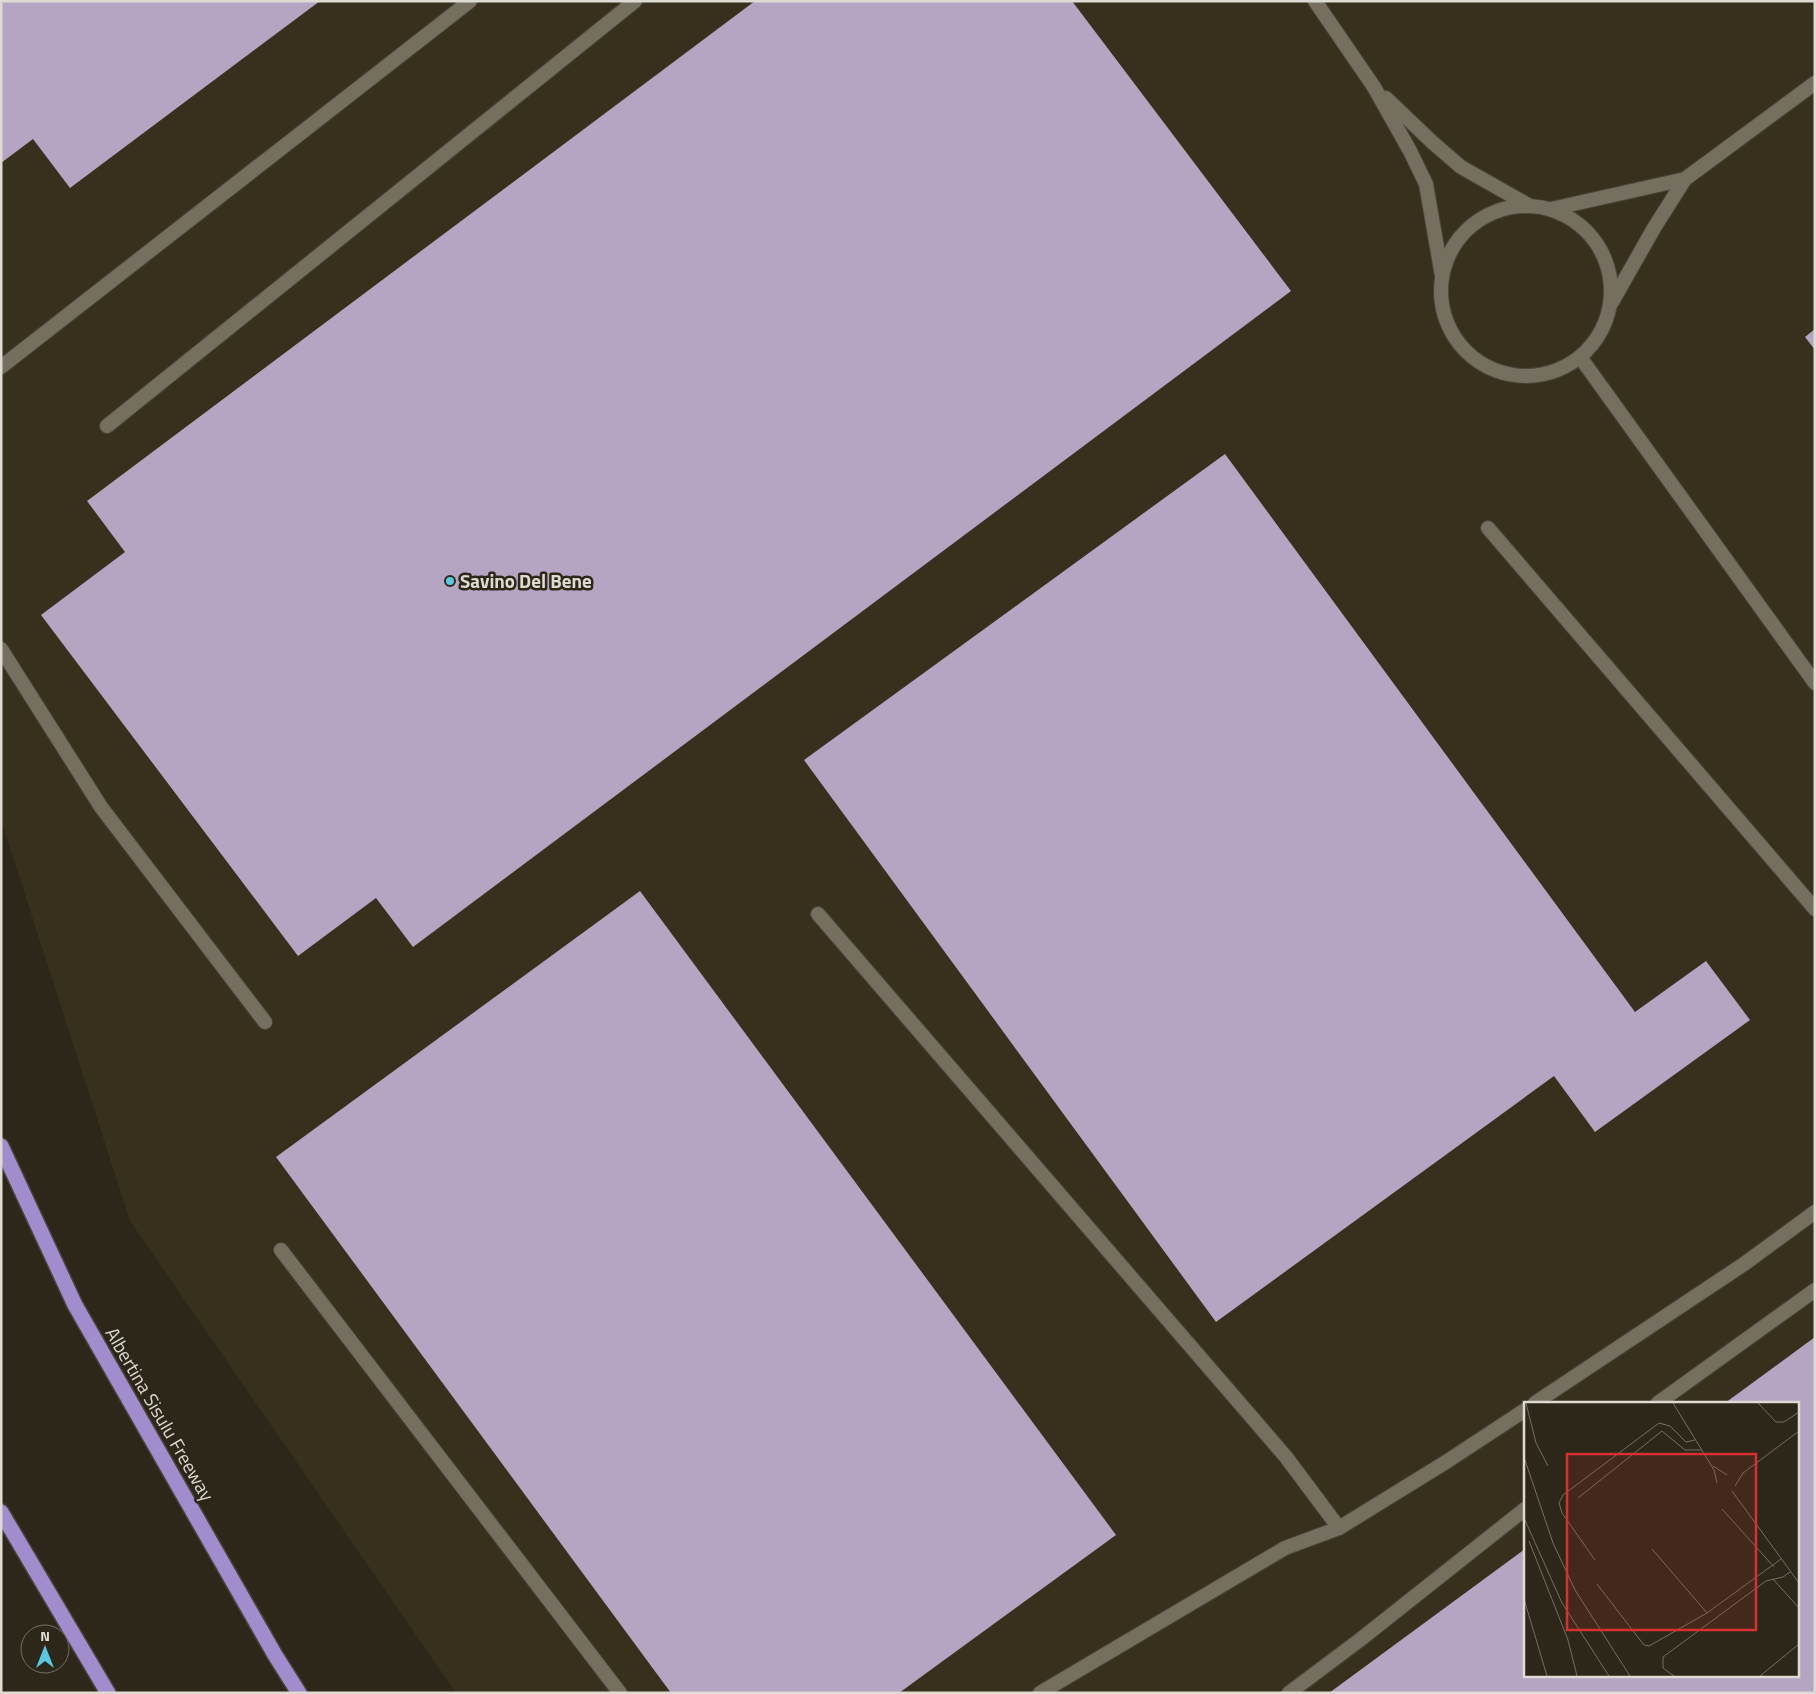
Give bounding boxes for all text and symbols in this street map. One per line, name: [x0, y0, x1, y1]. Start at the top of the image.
place label: Savino Del Bene: [460, 566, 592, 595]
marker: Savino Del Bene: [444, 575, 456, 587]
street label: Albertina Sisulu Freeway: [99, 1321, 222, 1506]
inset map: [1524, 1402, 1798, 1676]
north arrow: [20, 1624, 70, 1674]
text: N: [40, 1625, 50, 1646]

